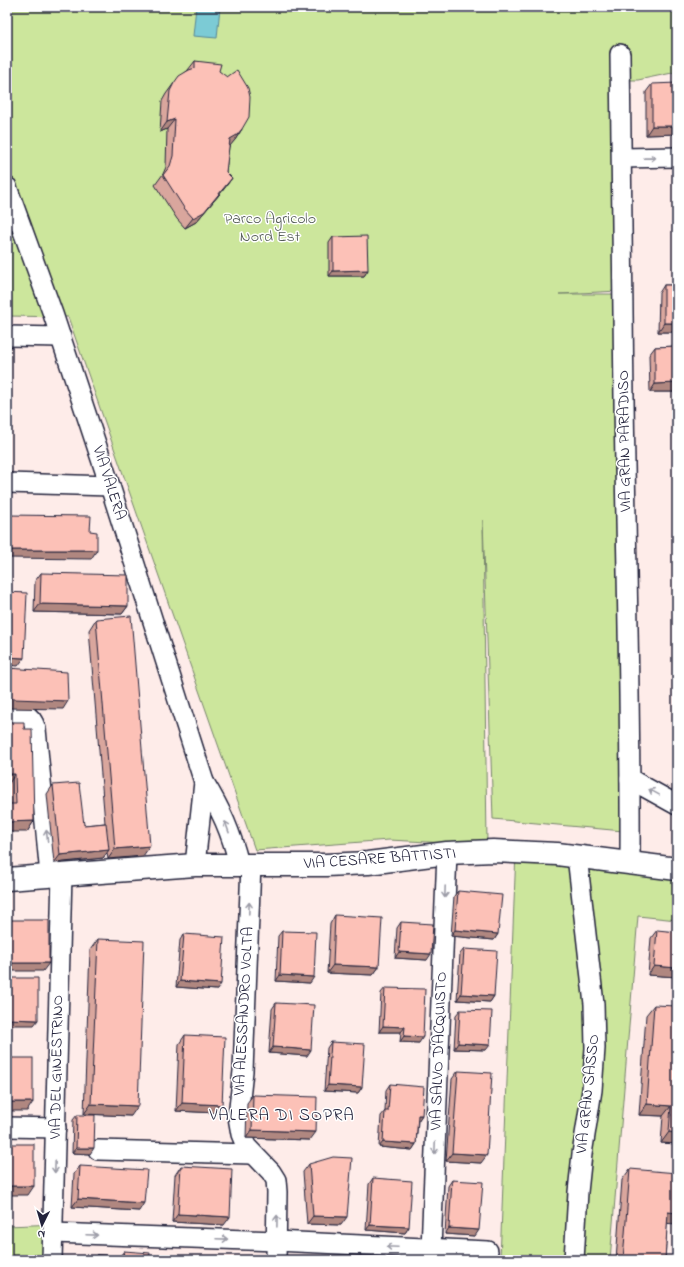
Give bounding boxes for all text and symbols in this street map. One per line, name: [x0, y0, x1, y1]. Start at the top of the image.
one-way arrow: [643, 154, 656, 162]
park label: Parco Agricolo Nord Est: [224, 207, 316, 249]
street label: VIA GRAN PARADISO: [612, 370, 638, 513]
street label: VIA VALERA: [85, 442, 132, 523]
one-way arrow: [648, 788, 660, 796]
one-way arrow: [223, 821, 231, 833]
one-way arrow: [43, 830, 50, 843]
street label: VIA CESARE BATTISTI: [302, 842, 457, 876]
one-way arrow: [442, 885, 449, 898]
one-way arrow: [245, 902, 253, 915]
street label: VIA ALESSANDRO VOLTA: [228, 926, 260, 1097]
street label: VIA SALVO D'ACQUISTO: [424, 971, 454, 1132]
street label: VIA DEL GINESTRINO: [44, 995, 70, 1140]
street label: VIA GRAN SASSO: [570, 1033, 606, 1156]
district label: VALERA DI SOPRA: [208, 1103, 355, 1128]
one-way arrow: [431, 1141, 439, 1154]
one-way arrow: [51, 1160, 59, 1173]
north arrow: [22, 1205, 62, 1245]
one-way arrow: [273, 1215, 281, 1228]
text: N: [37, 1226, 46, 1242]
one-way arrow: [85, 1231, 98, 1238]
one-way arrow: [215, 1235, 228, 1243]
one-way arrow: [386, 1243, 399, 1250]

